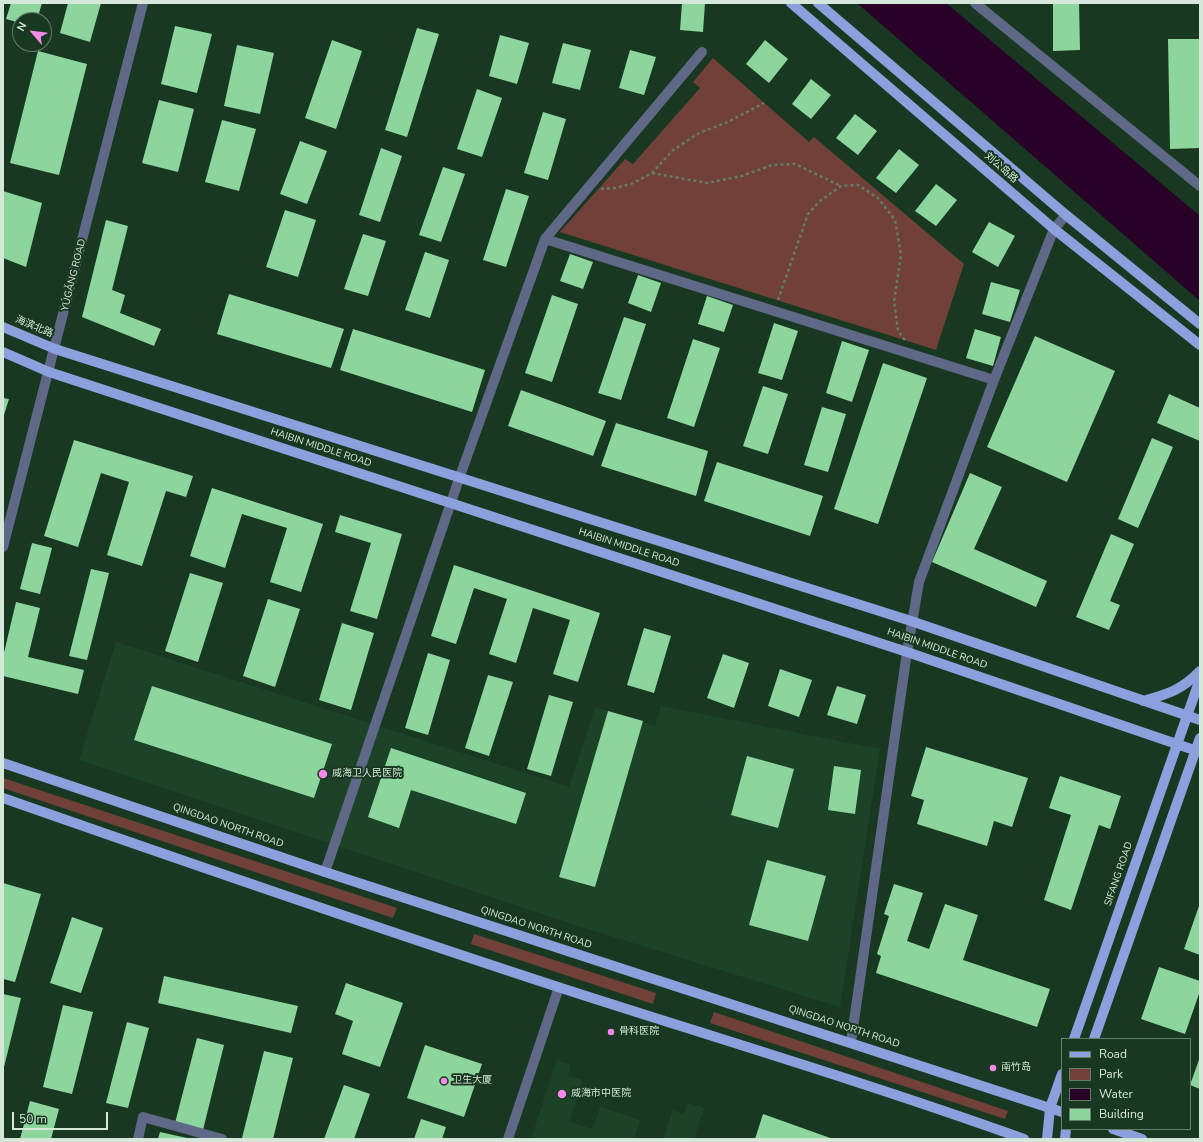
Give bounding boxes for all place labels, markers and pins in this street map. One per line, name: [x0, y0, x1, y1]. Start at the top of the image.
marker: 威海卫人民医院: [317, 768, 329, 780]
place label: 威海卫人民医院: [332, 768, 402, 780]
place label: 骨科医院: [619, 1026, 659, 1038]
marker: 骨科医院: [606, 1027, 616, 1037]
place label: 南竹岛: [1001, 1062, 1031, 1074]
marker: 南竹岛: [988, 1063, 998, 1073]
place label: 卫生大厦: [452, 1075, 492, 1087]
marker: 卫生大厦: [439, 1076, 449, 1086]
marker: 威海市中医院: [556, 1088, 568, 1100]
place label: 威海市中医院: [571, 1088, 631, 1100]

